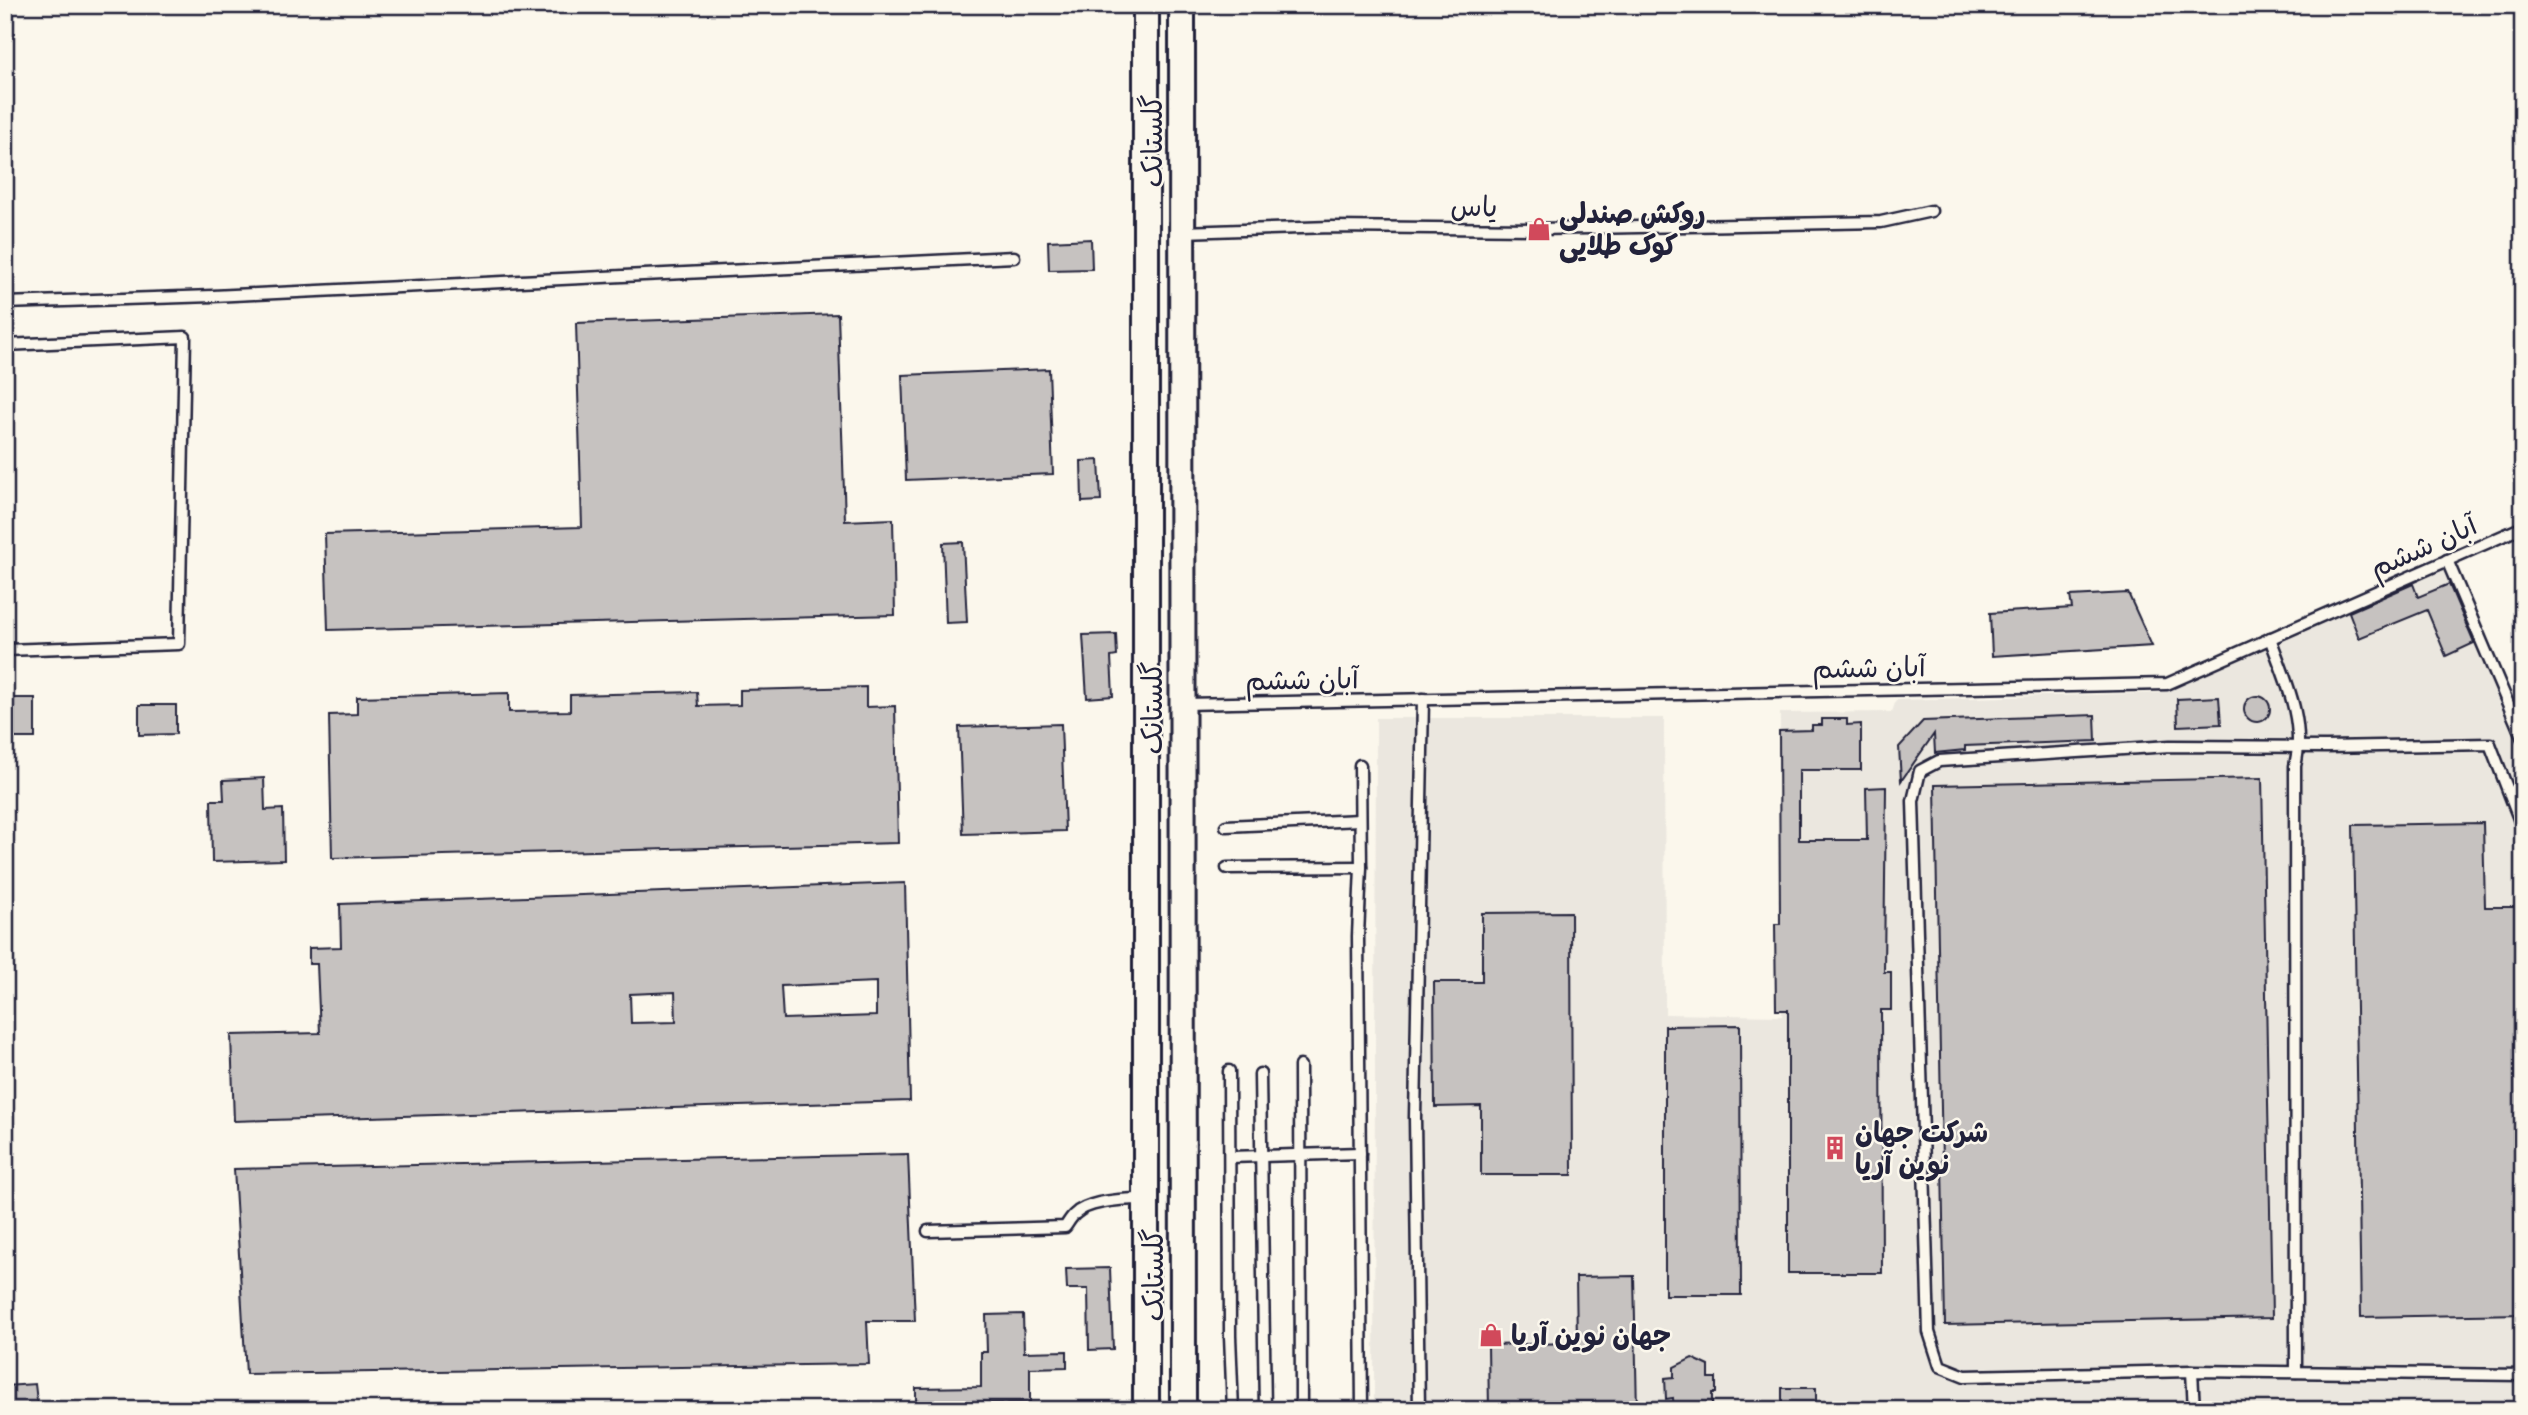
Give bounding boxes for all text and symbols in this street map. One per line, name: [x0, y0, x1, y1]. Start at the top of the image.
street label: گلستانک: [1135, 95, 1176, 187]
street label: یاس: [1450, 189, 1498, 230]
place label: روکش صندلی کوک طلایی: [1559, 196, 1706, 269]
shop icon: روکش صندلی کوک طلایی: [1525, 215, 1553, 243]
street label: آبان ششم: [2364, 507, 2486, 591]
street label: آبان ششم: [1812, 649, 1927, 692]
street label: آبان ششم: [1245, 661, 1360, 704]
street label: گلستانک: [1135, 662, 1176, 754]
place label: شرکت جهان نوین آریا: [1855, 1115, 1988, 1188]
building icon: شرکت جهان نوین آریا: [1821, 1134, 1849, 1162]
street label: گلستانک: [1136, 1229, 1177, 1321]
place label: جهان نوین آریا: [1511, 1318, 1671, 1359]
shop icon: جهان نوین آریا: [1477, 1321, 1505, 1349]

